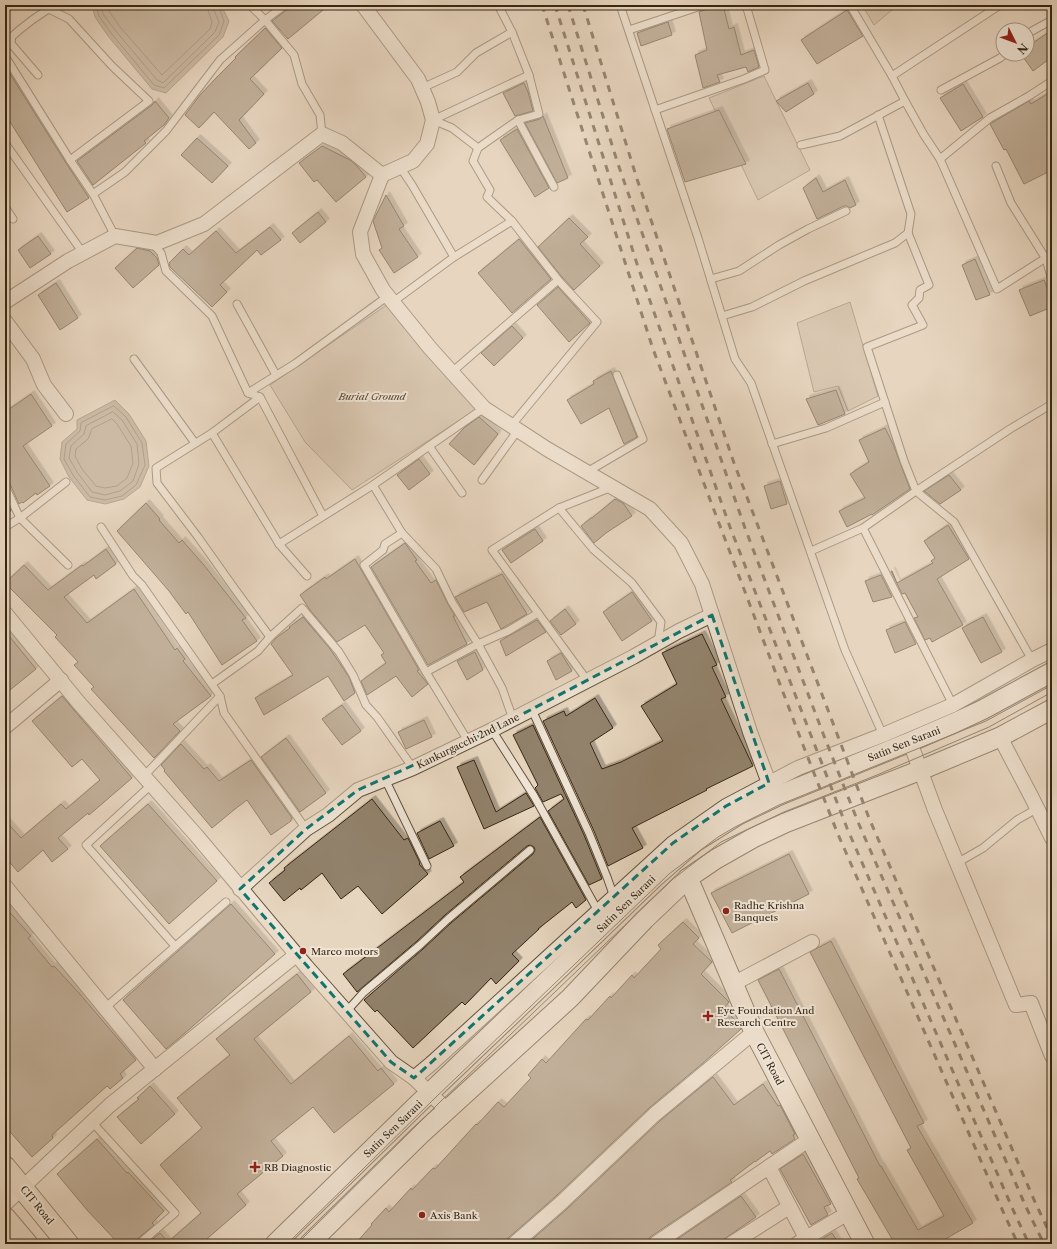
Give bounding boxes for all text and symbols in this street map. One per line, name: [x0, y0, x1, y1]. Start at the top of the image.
north arrow: [995, 22, 1035, 62]
text: N: [1014, 40, 1031, 57]
park label: Burial Ground: [337, 390, 407, 403]
street label: Kankurgacchi 2nd Lane: [414, 710, 522, 772]
street label: Satin Sen Sarani: [866, 724, 942, 764]
street label: Satin Sen Sarani: [594, 873, 658, 935]
place label: Radhe Krishna Banquets: [734, 899, 805, 924]
marker: Radhe Krishna Banquets: [721, 906, 731, 916]
place label: Marco motors: [311, 945, 378, 958]
marker: Marco motors: [298, 946, 308, 956]
place label: Eye Foundation And Research Centre: [717, 1004, 814, 1029]
marker: Eye Foundation And Research Centre: [702, 1010, 714, 1022]
street label: CIT Road: [753, 1041, 787, 1087]
street label: Satin Sen Sarani: [361, 1098, 425, 1160]
marker: RB Diagnostic: [249, 1161, 261, 1173]
place label: RB Diagnostic: [264, 1161, 331, 1174]
street label: CIT Road: [17, 1183, 57, 1227]
place label: Axis Bank: [429, 1209, 479, 1222]
marker: Axis Bank: [417, 1210, 427, 1220]

